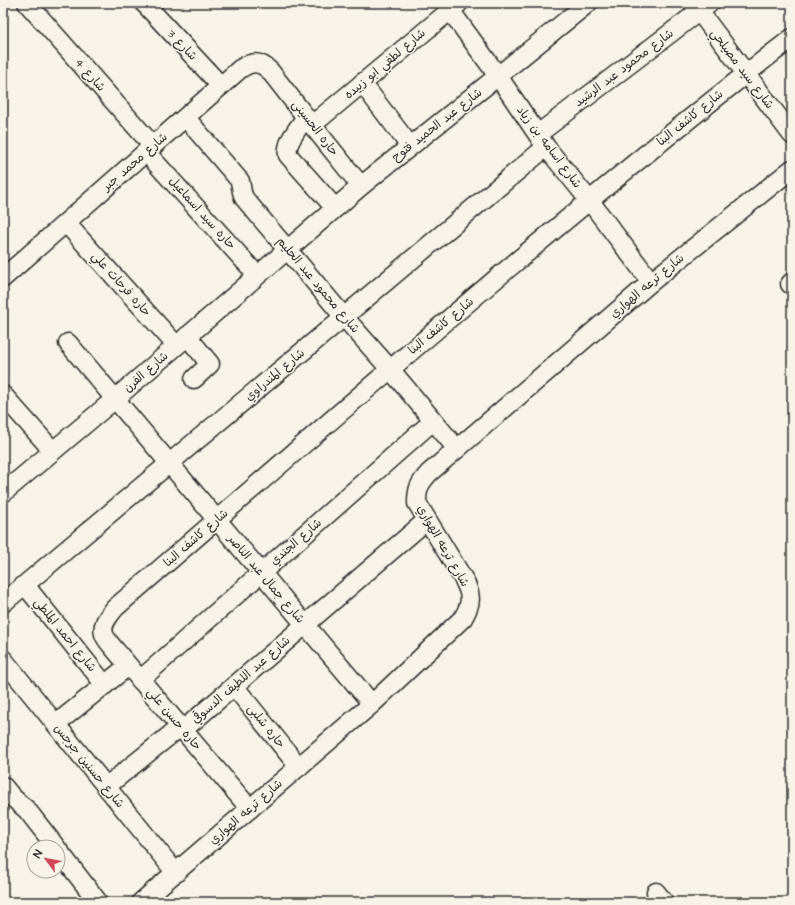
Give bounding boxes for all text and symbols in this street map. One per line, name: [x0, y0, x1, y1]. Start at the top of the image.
street label: شارع لطفي ابو زبيده: [341, 25, 431, 105]
street label: شارع محمود عبد الرشيد: [571, 25, 677, 111]
street label: شارع سيد مصيلحي: [705, 25, 778, 114]
street label: شارع 3: [163, 26, 201, 64]
street label: شارع 4: [71, 55, 109, 95]
street label: شارع عبد الحميد فتوح: [388, 84, 486, 166]
street label: شارع كاشف البنا: [653, 86, 727, 150]
street label: حاره الحسينى: [288, 97, 342, 159]
street label: شارع اسامه بن زياد: [512, 102, 586, 192]
street label: شارع محمد جبر: [98, 129, 171, 196]
street label: حاره سيد اسماعيل: [165, 173, 239, 253]
street label: شارع محمود عبد الحليم: [273, 233, 363, 337]
street label: حاره فرحات علي: [86, 248, 155, 321]
street label: شارع ترعه الهواري: [606, 250, 688, 322]
street label: شارع كاشف البنا: [405, 293, 477, 359]
street label: شارع المندراوي: [241, 345, 309, 405]
street label: شارع الفرن: [120, 348, 172, 396]
street label: شارع ترعه الهواري: [413, 502, 473, 590]
street label: شارع كاشف البنا: [160, 505, 232, 571]
street label: شارع الجندي: [266, 515, 326, 569]
street label: شارع جمال عبد الناصر: [223, 530, 308, 627]
street label: شارع احمد الملطي: [28, 594, 100, 677]
street label: شارع عبد اللطيف الدسوقي: [188, 632, 294, 728]
street label: حاره حسن علي: [142, 684, 205, 755]
street label: حاره شلبى: [243, 701, 289, 752]
street label: شارع حسنين جرجس: [50, 720, 128, 812]
street label: شارع ترعه الهواري: [206, 775, 286, 849]
north arrow: [26, 839, 66, 879]
text: N: [30, 847, 46, 861]

